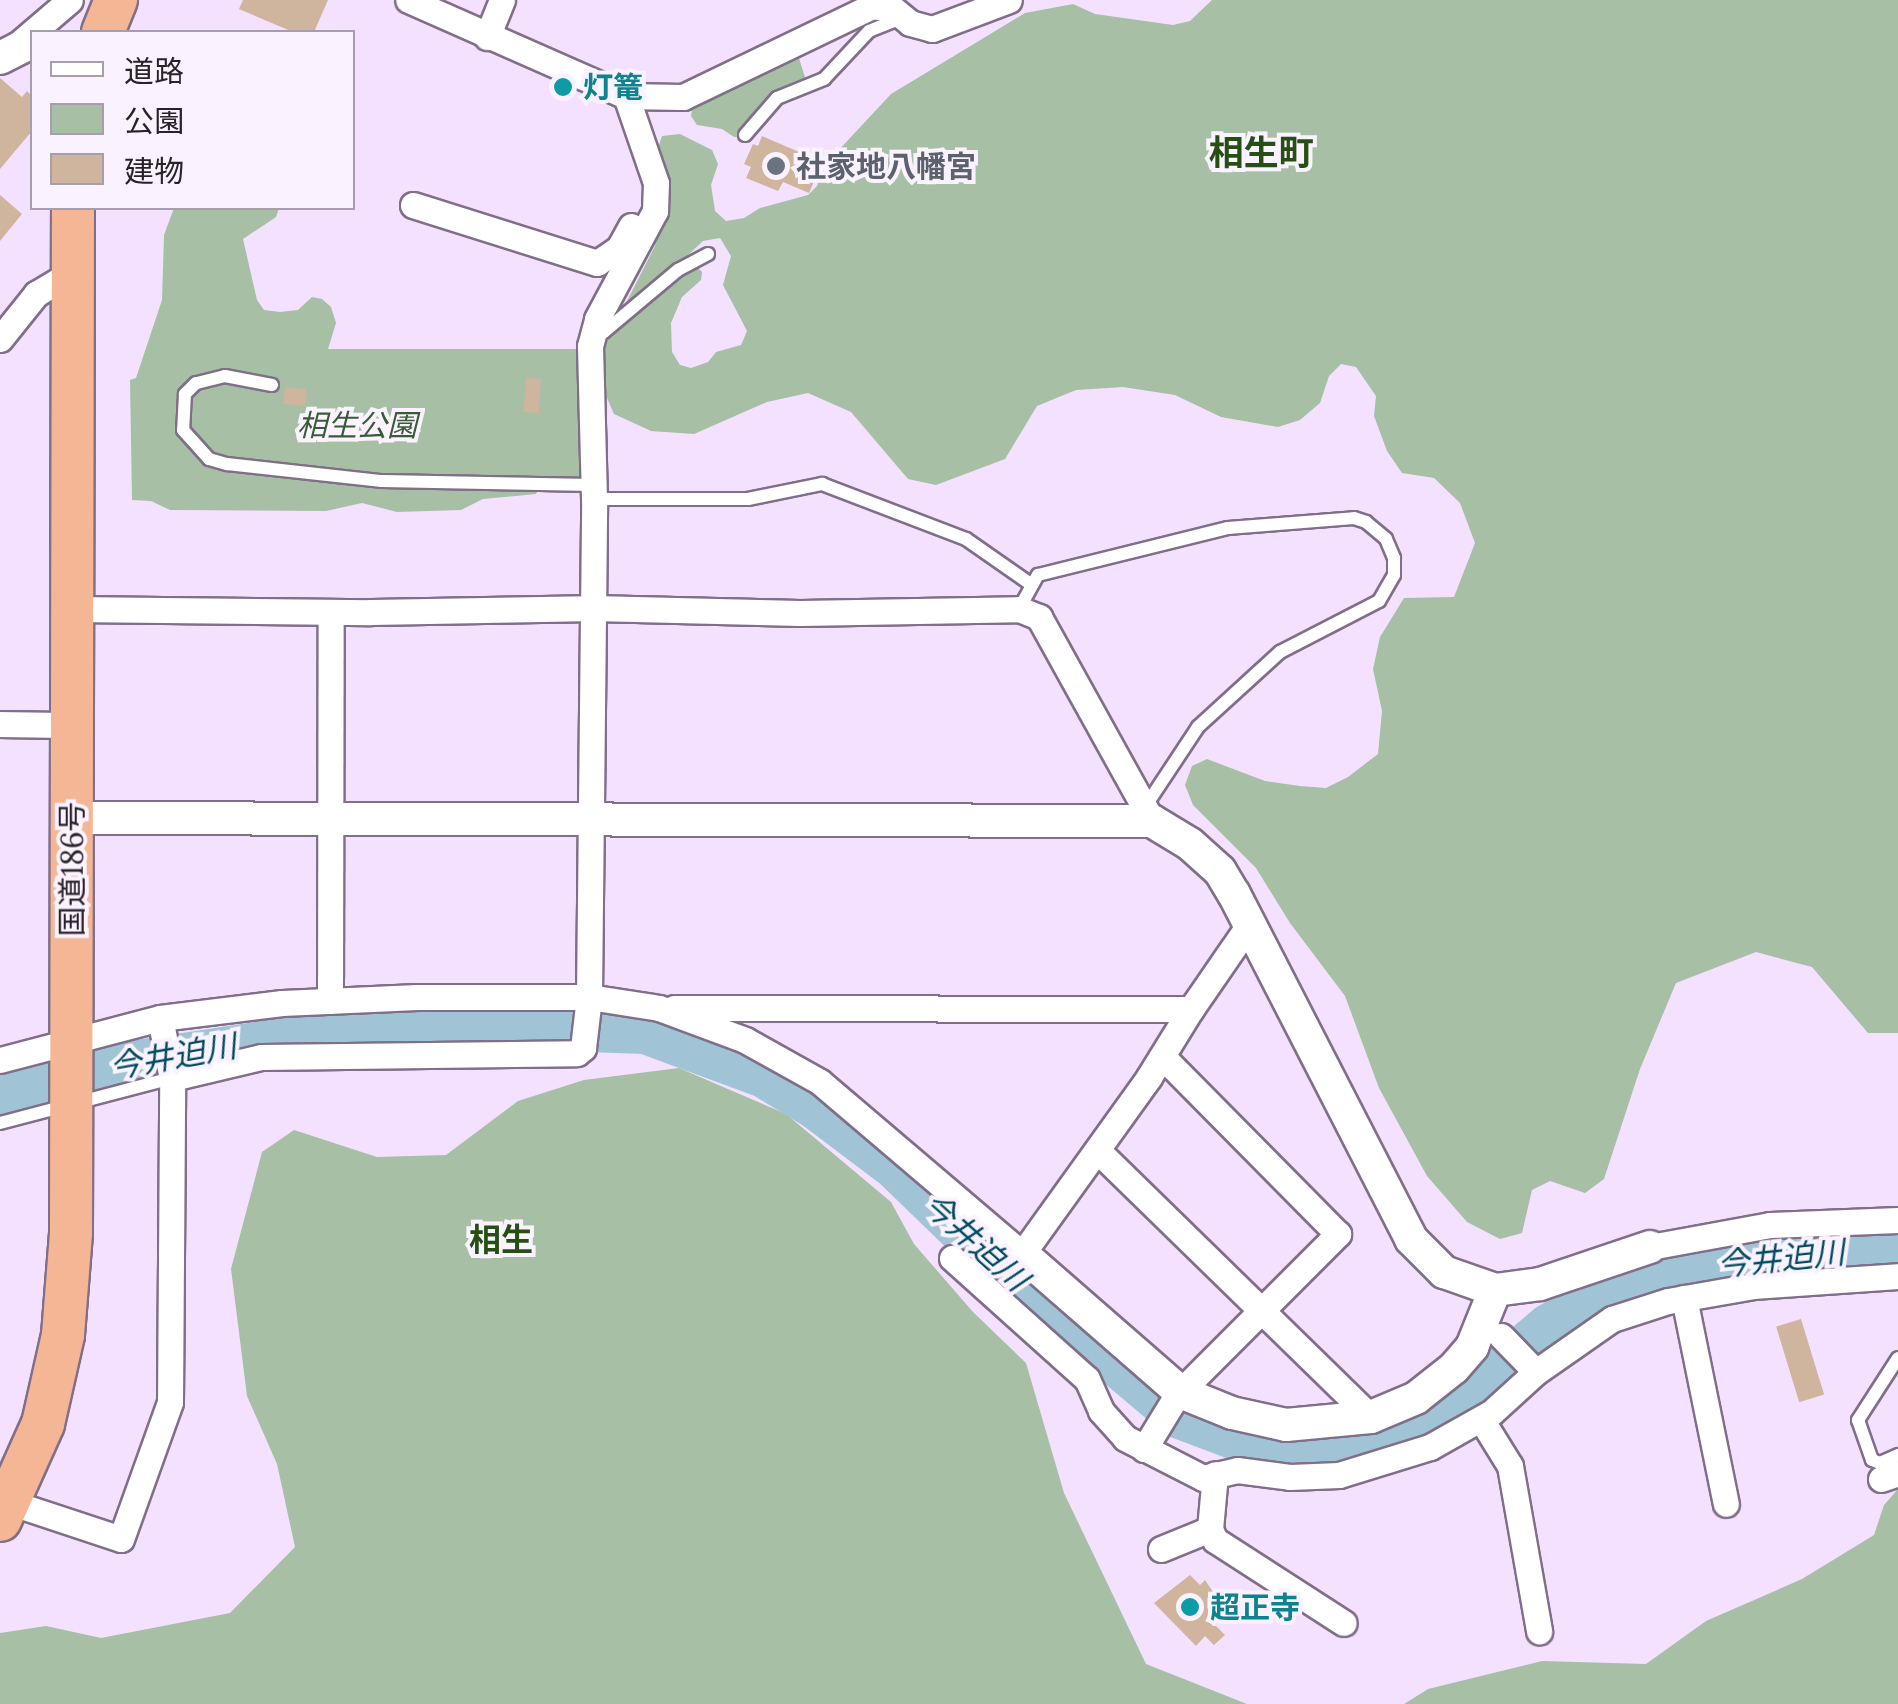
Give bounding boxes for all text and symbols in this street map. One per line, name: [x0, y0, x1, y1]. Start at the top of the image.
legend: [30, 30, 355, 210]
text: 道路: [124, 52, 184, 90]
place label: 灯篭: [583, 69, 643, 105]
marker: 灯篭: [552, 76, 574, 98]
text: 公園: [124, 102, 184, 140]
district label: 相生町: [1209, 132, 1313, 174]
place label: 社家地八幡宮: [796, 148, 976, 184]
text: 建物: [124, 152, 184, 190]
marker: 社家地八幡宮: [765, 155, 787, 177]
park label: 相生公園: [297, 407, 417, 443]
street label: 国道186号: [54, 801, 90, 937]
water label: 今井迫川: [107, 1027, 239, 1087]
water label: 今井迫川: [915, 1185, 1035, 1299]
district label: 相生: [469, 1221, 533, 1259]
water label: 今井迫川: [1715, 1233, 1847, 1285]
place label: 超正寺: [1210, 1589, 1300, 1625]
marker: 超正寺: [1179, 1596, 1201, 1618]

